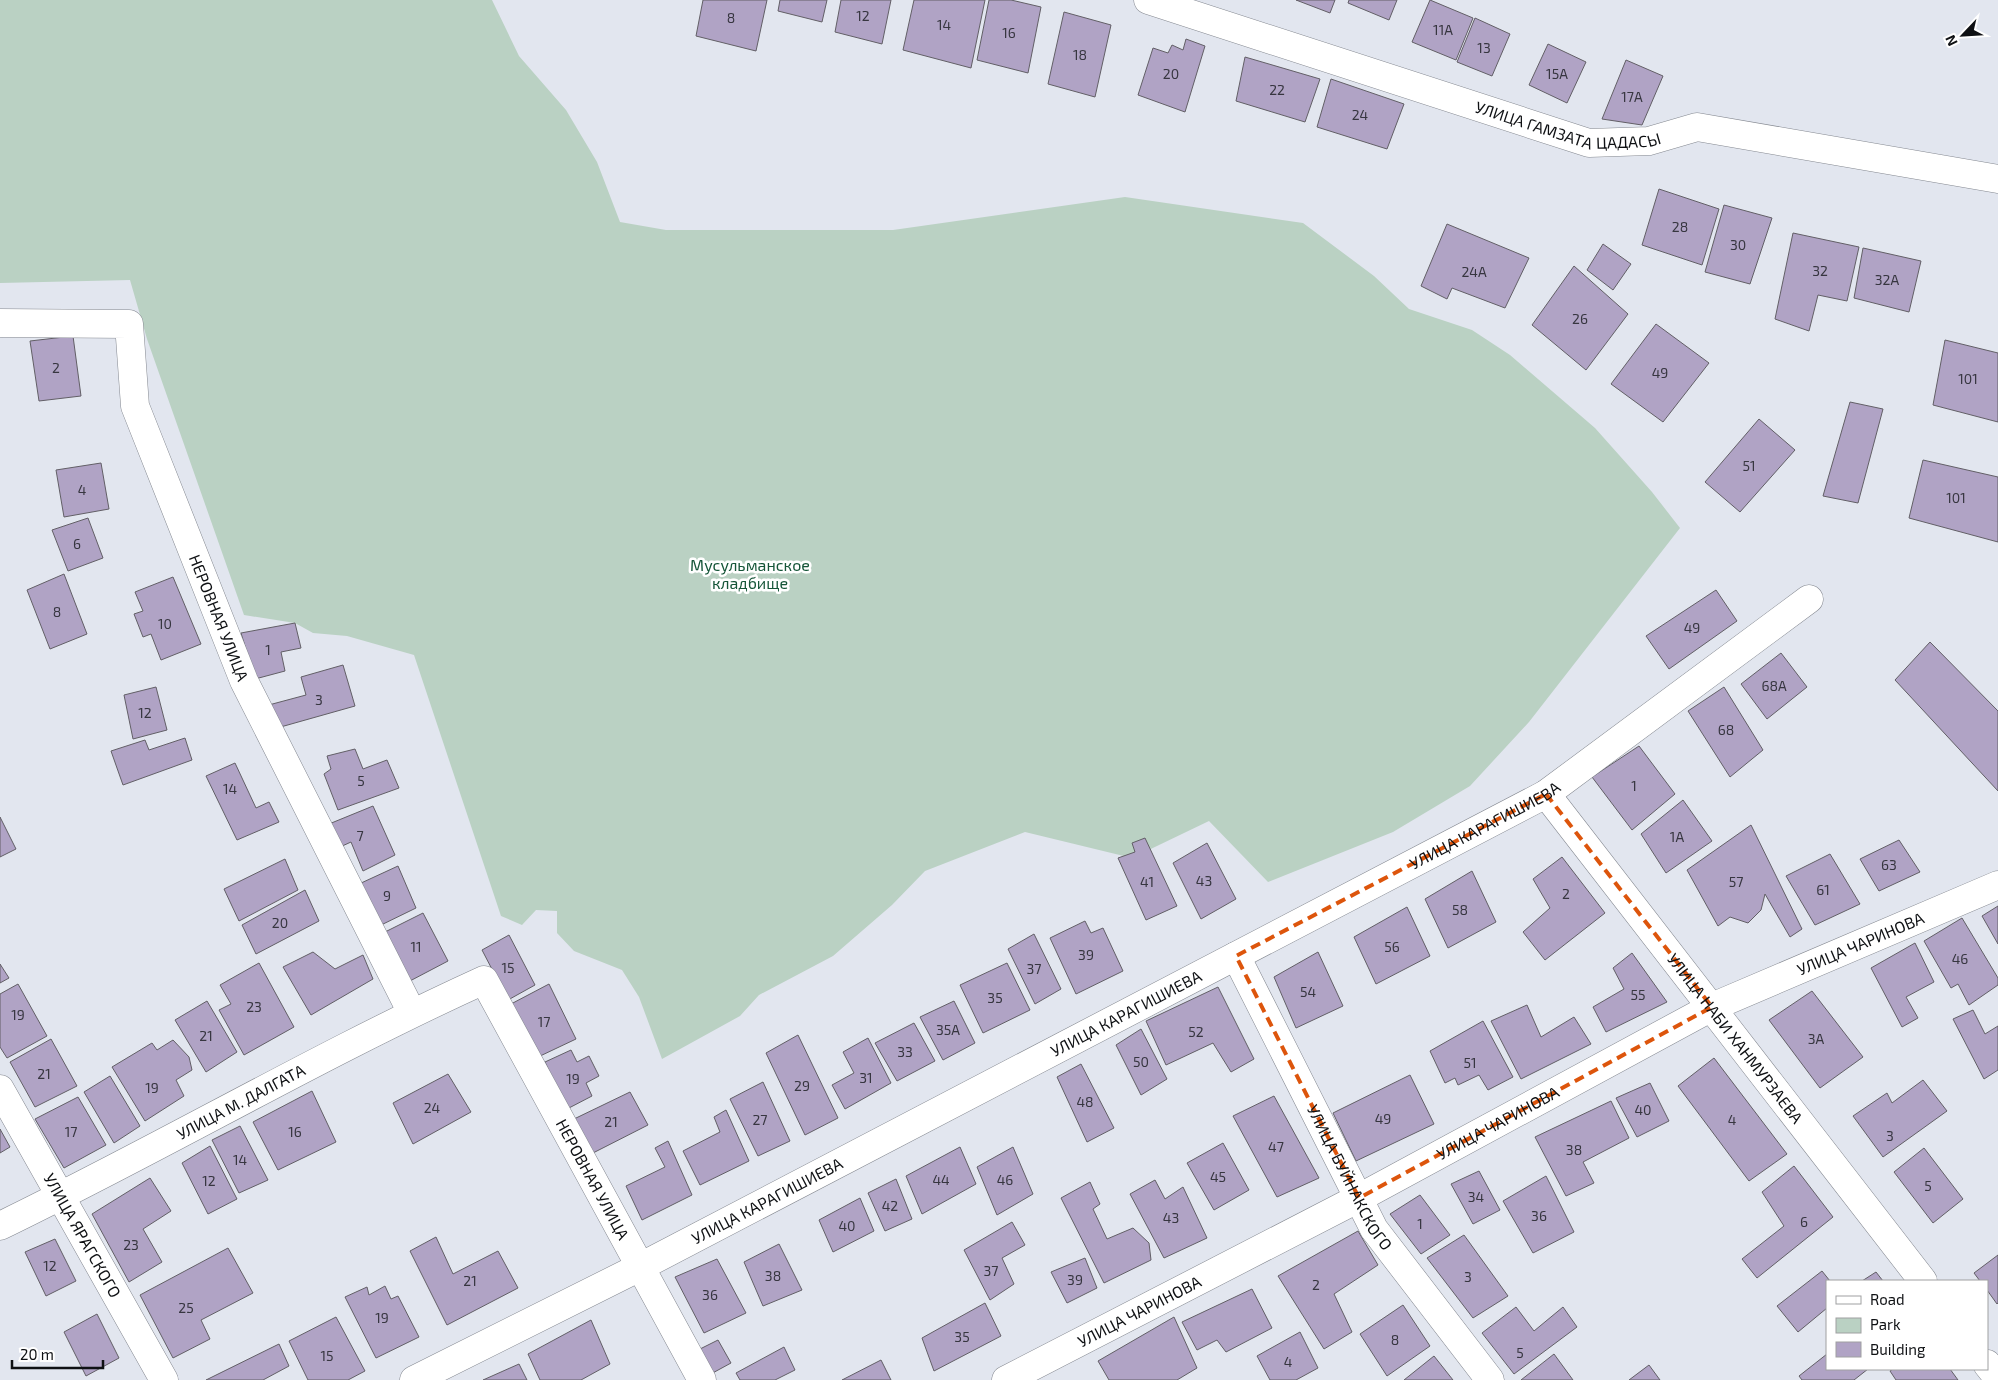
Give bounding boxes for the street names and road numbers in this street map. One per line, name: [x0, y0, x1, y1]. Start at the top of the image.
street label: УЛИЦА ГАМЗАТА ЦАДАСЫ: [1473, 97, 1663, 153]
street label: НЕРОВНАЯ УЛИЦА: [186, 551, 253, 684]
street label: УЛИЦА КАРАГИШИЕВА: [1406, 777, 1563, 873]
street label: УЛИЦА ЧАРИНОВА: [1794, 908, 1927, 979]
street label: УЛИЦА НАБИ ХАНМУРЗАЕВА: [1664, 949, 1807, 1127]
street label: УЛИЦА КАРАГИШИЕВА: [1047, 966, 1205, 1060]
street label: УЛИЦА М. ДАЛГАТА: [173, 1060, 308, 1143]
street label: УЛИЦА ЧАРИНОВА: [1433, 1082, 1562, 1163]
street label: УЛИЦА БУЙНАКСКОГО: [1304, 1101, 1397, 1254]
street label: НЕРОВНАЯ УЛИЦА: [553, 1115, 634, 1243]
street label: УЛИЦА КАРАГИШИЕВА: [688, 1153, 845, 1247]
street label: УЛИЦА ЯРАГСКОГО: [40, 1170, 125, 1301]
street label: УЛИЦА ЧАРИНОВА: [1074, 1271, 1204, 1350]

